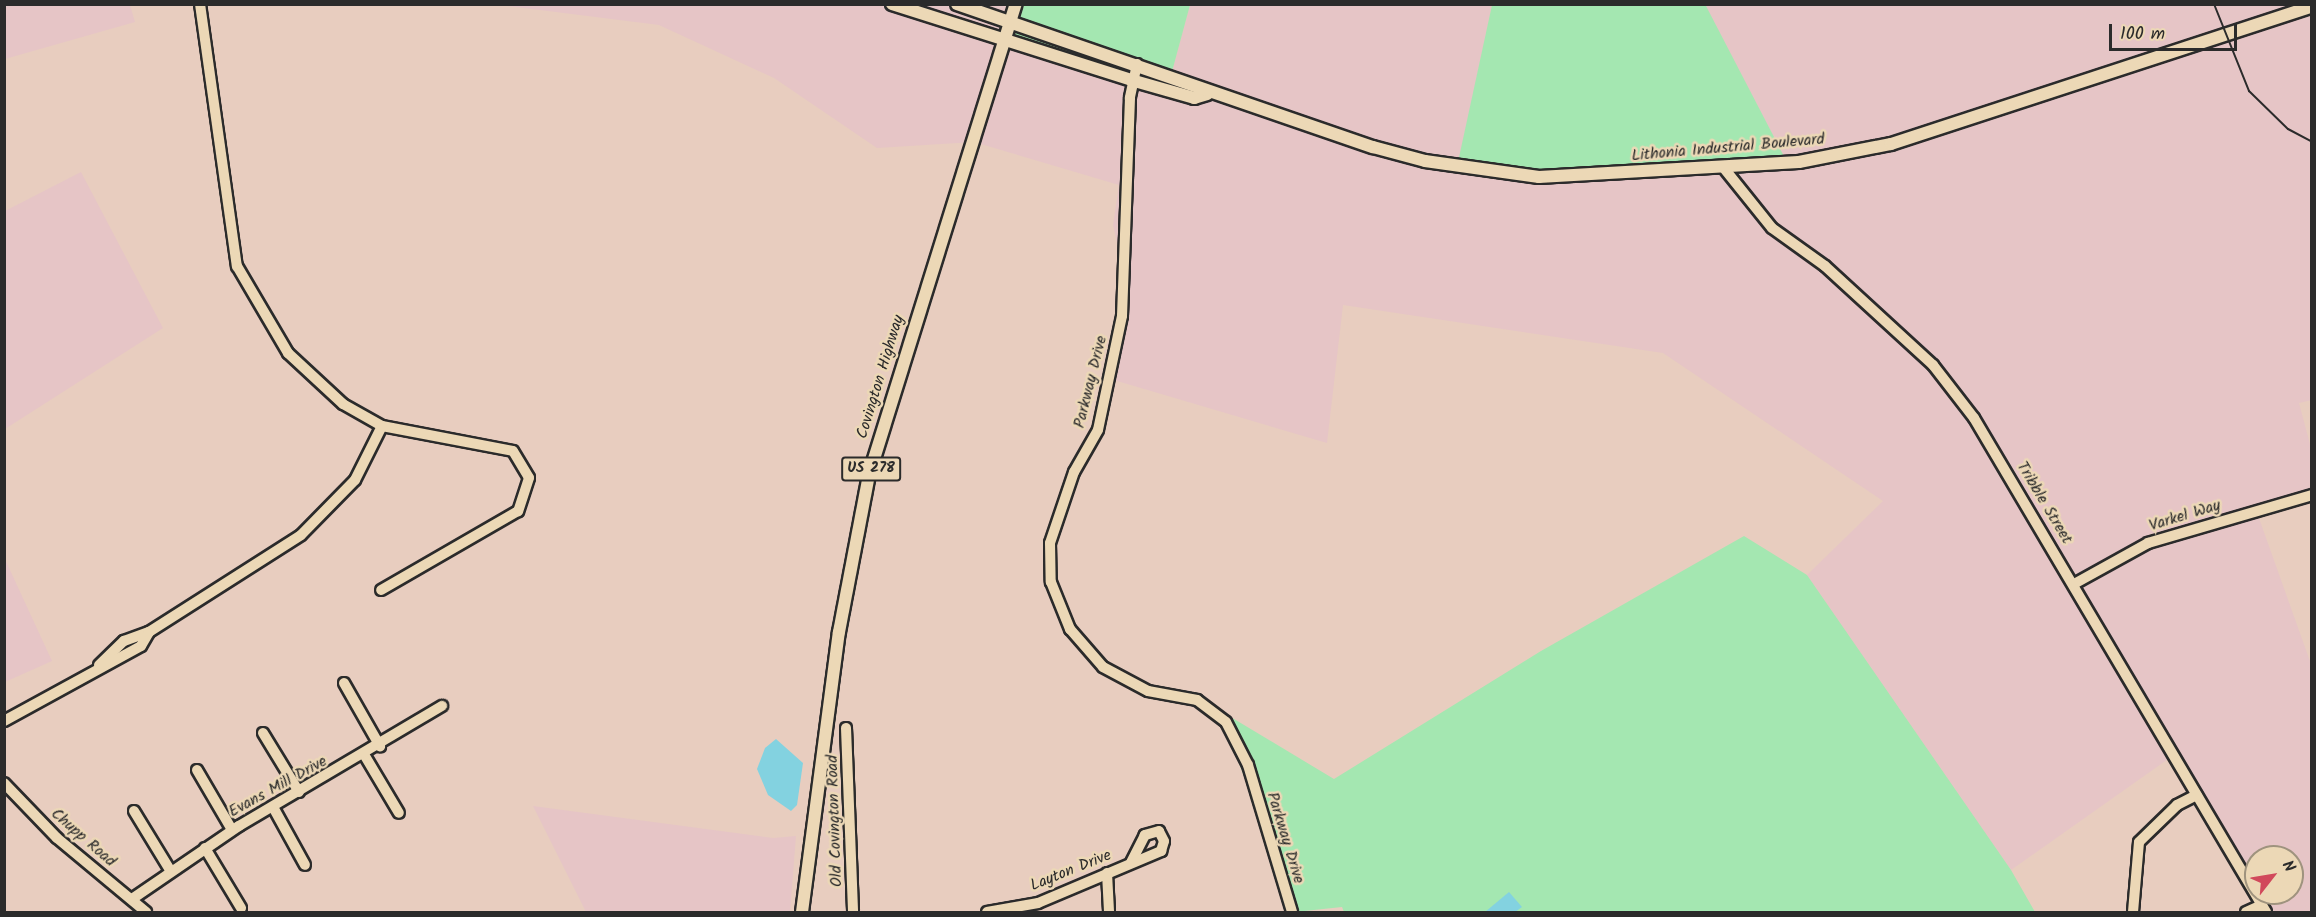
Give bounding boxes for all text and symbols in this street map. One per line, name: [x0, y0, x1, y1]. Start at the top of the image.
scale bar: [2112, 12, 2240, 50]
text: 100 m: [2120, 20, 2165, 49]
street label: Lithonia Industrial Boulevard: [1631, 130, 1825, 166]
street label: Covington Highway: [853, 313, 909, 441]
street label: Parkway Drive: [1070, 334, 1112, 430]
road number: US 278: [841, 457, 901, 481]
street label: Tribble Street: [2012, 458, 2076, 548]
street label: Varkel Way: [2147, 496, 2223, 536]
street label: Evans Mill Drive: [225, 752, 331, 822]
street label: Old Covington Road: [823, 755, 847, 887]
street label: Parkway Drive: [1262, 790, 1308, 886]
street label: Chupp Road: [47, 805, 119, 871]
north arrow: [2244, 845, 2304, 905]
street label: Layton Drive: [1028, 846, 1114, 896]
text: N: [2275, 856, 2301, 877]

